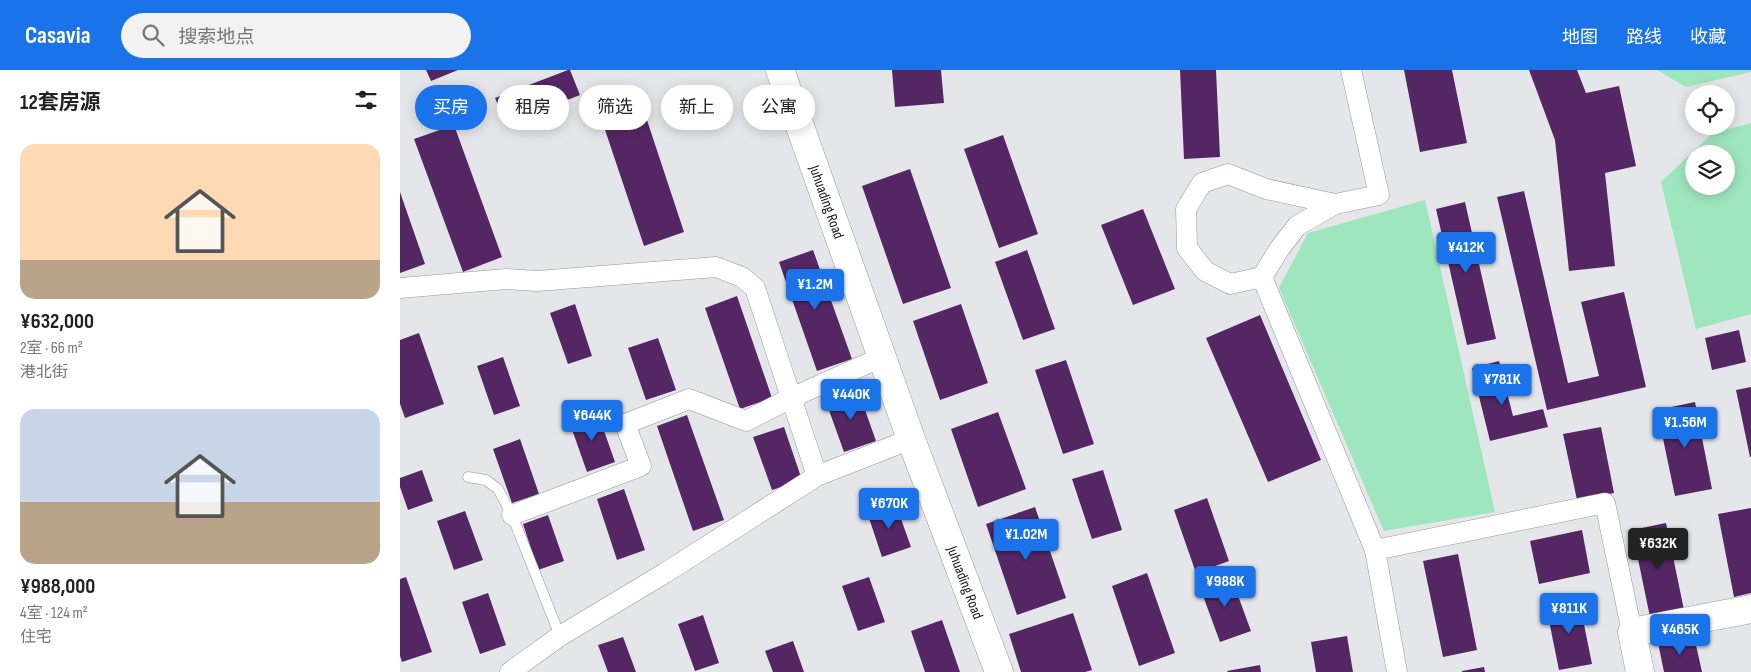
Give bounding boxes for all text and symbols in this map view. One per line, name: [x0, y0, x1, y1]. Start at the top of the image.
search box: [121, 13, 471, 58]
text: Casavia: [25, 21, 91, 50]
icon: search: [139, 21, 167, 49]
text: 搜索地点: [179, 26, 255, 49]
text: 地图: [1562, 27, 1598, 48]
text: 路线: [1626, 27, 1662, 48]
text: 收藏: [1690, 27, 1726, 48]
chip: 买房: [415, 85, 487, 130]
chip: 租房: [497, 85, 569, 130]
chip: 筛选: [579, 85, 651, 130]
chip: 新上: [661, 85, 733, 130]
chip: 公寓: [743, 85, 815, 130]
map controls: [1685, 85, 1735, 195]
button: locate: [1685, 85, 1735, 135]
icon: filters: [352, 86, 380, 114]
text: 12套房源: [20, 90, 101, 115]
button: layers: [1685, 145, 1735, 195]
street label: Juhuading Road: [804, 162, 848, 241]
icon: home: [155, 176, 245, 266]
pin: ¥412K: [1431, 232, 1501, 274]
text: ¥412K: [1448, 238, 1484, 257]
pin: ¥1.2M: [780, 268, 850, 311]
text: ¥1.2M: [797, 275, 833, 294]
text: ¥632,000: [20, 309, 94, 334]
text: 2室 · 66 m²: [20, 339, 83, 358]
text: 港北街: [20, 363, 68, 382]
pin: ¥781K: [1467, 364, 1537, 406]
text: ¥781K: [1483, 370, 1521, 389]
pin: ¥440K: [816, 378, 886, 421]
text: ¥440K: [832, 385, 870, 404]
pin: ¥644K: [557, 400, 627, 442]
text: ¥644K: [573, 406, 611, 425]
pin: ¥1.56M: [1644, 406, 1726, 449]
text: ¥1.56M: [1663, 413, 1707, 432]
icon: home: [155, 441, 245, 531]
pin: ¥670K: [854, 488, 924, 530]
text: ¥670K: [870, 494, 908, 513]
pin: ¥1.02M: [985, 518, 1067, 561]
text: ¥1.02M: [1005, 525, 1047, 544]
pin: ¥632K: [1623, 528, 1693, 570]
text: ¥632K: [1639, 534, 1677, 553]
street label: Juhuading Road: [942, 543, 987, 622]
pin: ¥988K: [1190, 566, 1260, 608]
text: ¥988K: [1206, 572, 1244, 591]
text: ¥988,000: [20, 574, 95, 599]
pin: ¥811K: [1534, 592, 1604, 635]
text: ¥811K: [1551, 599, 1587, 618]
text: 4室 · 124 m²: [20, 604, 88, 623]
pin: ¥465K: [1645, 614, 1715, 656]
text: ¥465K: [1661, 620, 1699, 639]
text: 住宅: [20, 628, 52, 647]

